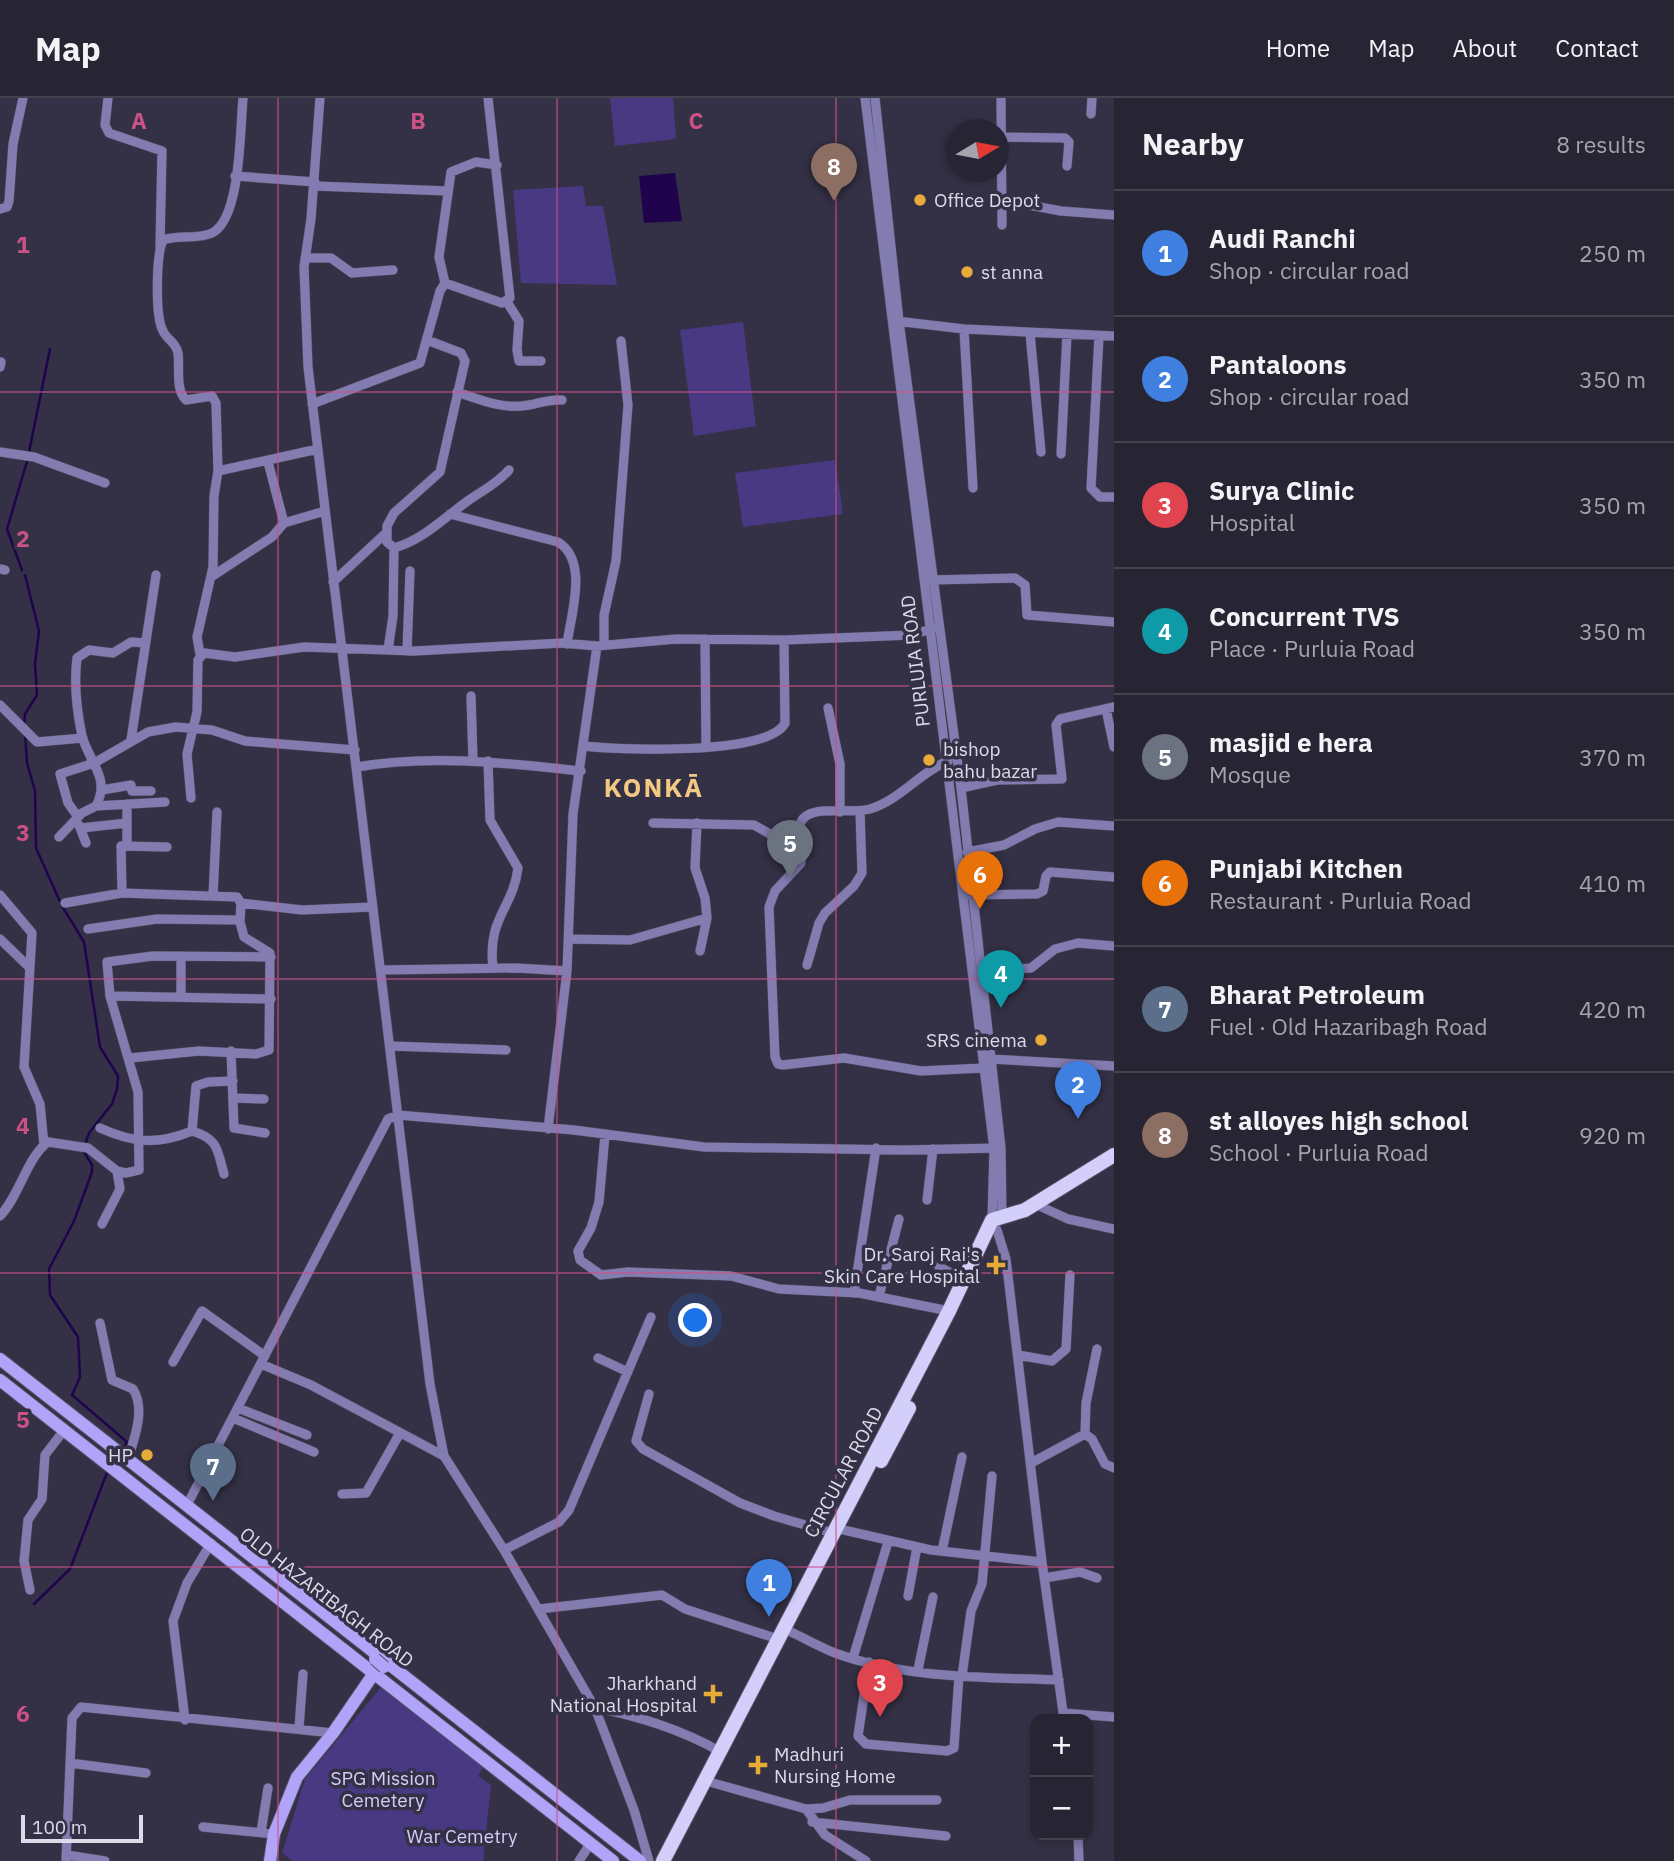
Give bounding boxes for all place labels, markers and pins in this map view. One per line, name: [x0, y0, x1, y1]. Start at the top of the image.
pin: 8: [811, 143, 857, 201]
place label: Office Depot: [934, 188, 1040, 212]
marker: Office Depot: [912, 192, 928, 208]
place label: st anna: [981, 260, 1043, 284]
marker: st anna: [959, 264, 975, 280]
place label: bishop bahu bazar: [943, 737, 1037, 783]
marker: bishop bahu bazar: [921, 752, 937, 768]
pin: 5: [767, 820, 813, 878]
pin: 6: [957, 851, 1003, 909]
pin: 4: [978, 950, 1024, 1008]
place label: SRS cinema: [926, 1028, 1027, 1052]
marker: SRS cinema: [1033, 1032, 1049, 1048]
pin: 2: [1055, 1061, 1101, 1119]
place label: Dr. Saroj Rai's Skin Care Hospital: [824, 1242, 980, 1288]
marker: Dr. Saroj Rai's Skin Care Hospital: [986, 1255, 1006, 1275]
place label: HP: [108, 1443, 133, 1467]
pin: 7: [190, 1443, 236, 1501]
marker: HP: [139, 1447, 155, 1463]
pin: 1: [746, 1559, 792, 1617]
pin: 3: [857, 1659, 903, 1717]
place label: Jharkhand National Hospital: [550, 1671, 697, 1717]
marker: Jharkhand National Hospital: [703, 1684, 723, 1704]
place label: Madhuri Nursing Home: [774, 1742, 896, 1788]
marker: Madhuri Nursing Home: [748, 1755, 768, 1775]

